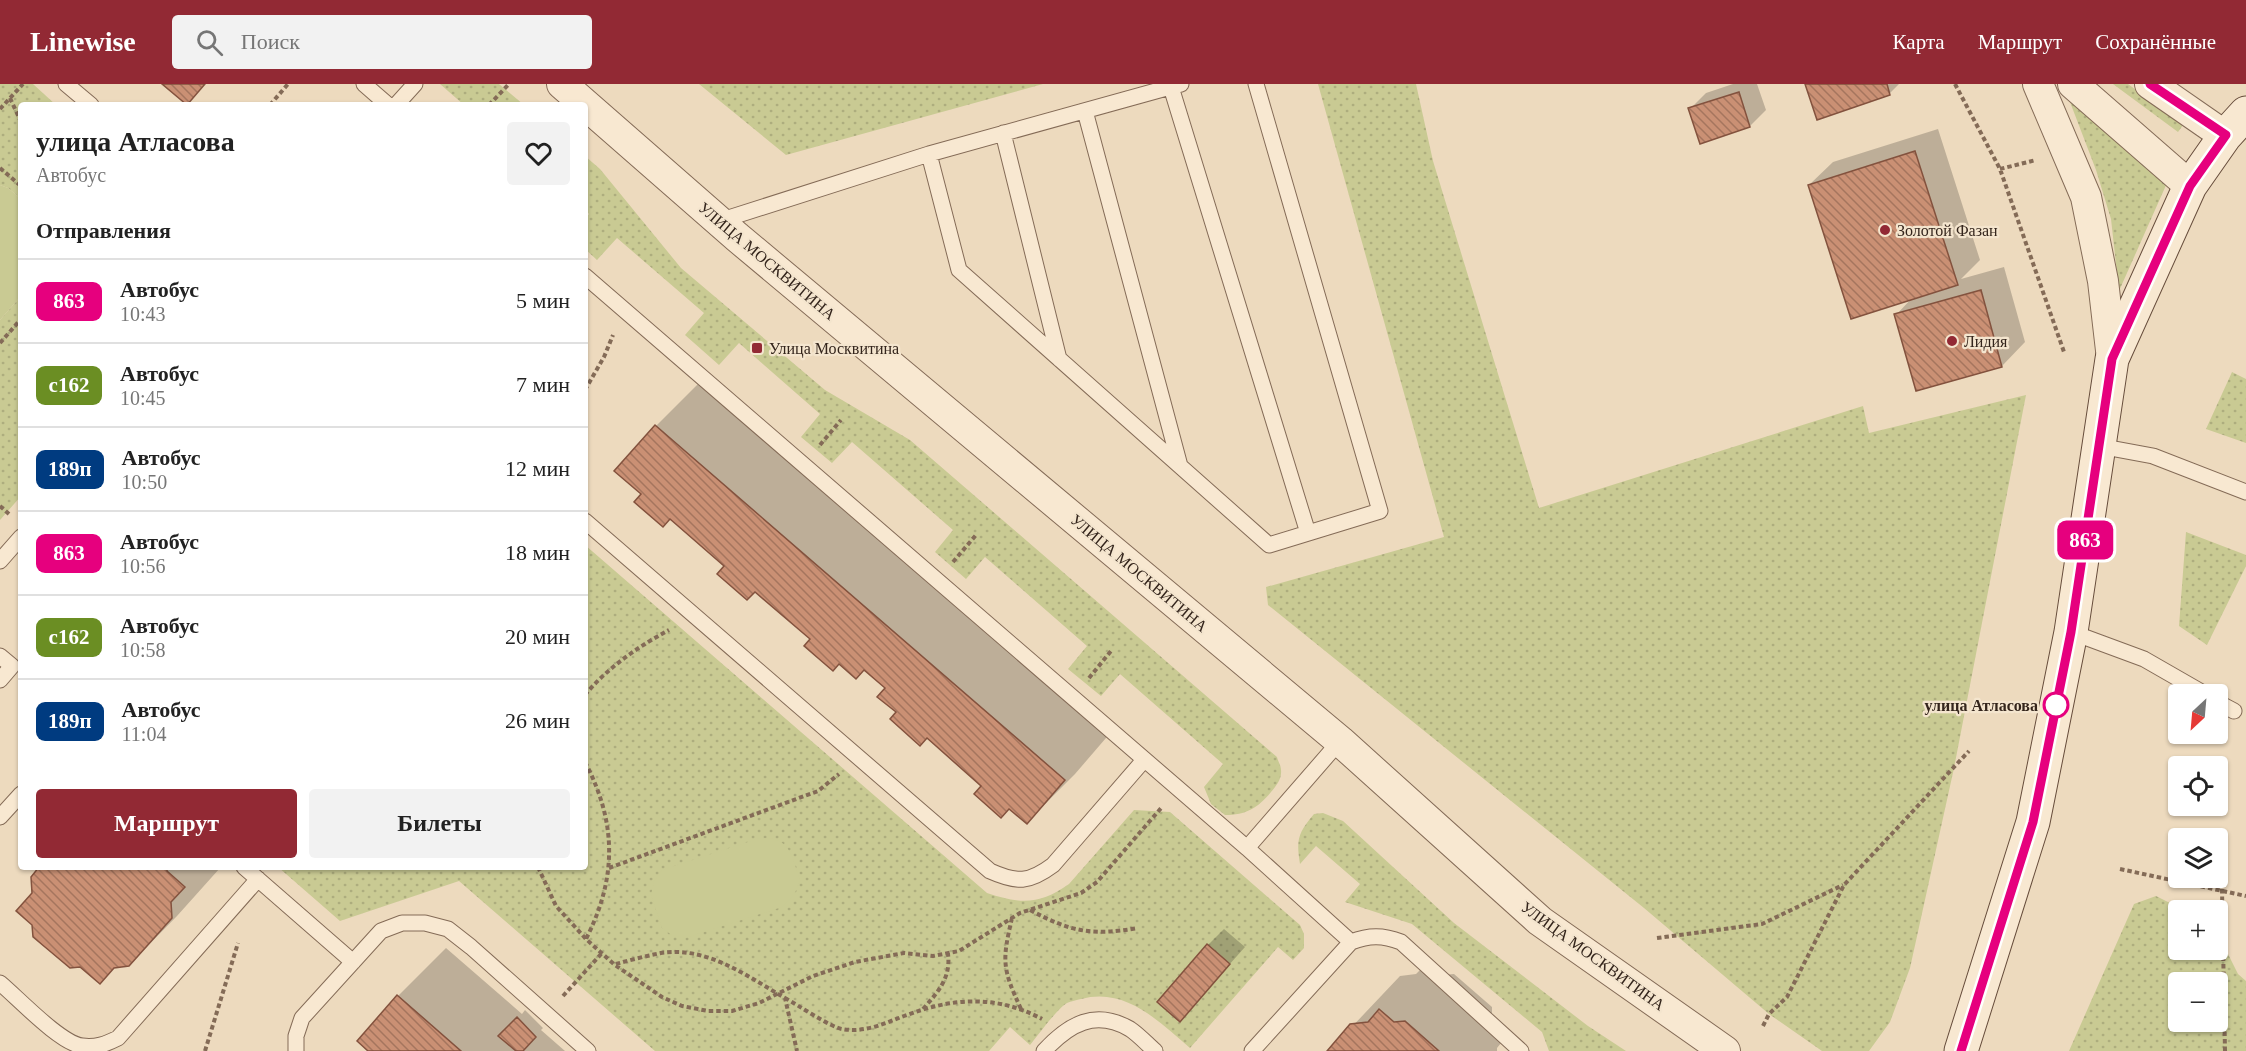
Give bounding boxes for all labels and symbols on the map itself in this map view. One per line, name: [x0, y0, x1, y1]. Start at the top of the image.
street label: УЛИЦА МОСКВИТИНА: [695, 199, 839, 324]
place label: Золотой Фазан: [1897, 222, 1998, 239]
marker: Золотой Фазан: [1878, 223, 1892, 237]
place label: Лидия: [1964, 333, 2008, 351]
marker: Лидия: [1945, 334, 1959, 348]
place label: Улица Москвитина: [769, 340, 899, 358]
marker: Улица Москвитина: [750, 341, 764, 355]
street label: УЛИЦА МОСКВИТИНА: [1067, 511, 1211, 636]
line badge: 863: [2050, 520, 2120, 560]
north arrow: [2168, 684, 2228, 744]
marker: улица Атласова: [2043, 692, 2069, 718]
place label: улица Атласова: [1924, 697, 2038, 715]
street label: УЛИЦА МОСКВИТИНА: [1517, 898, 1668, 1015]

